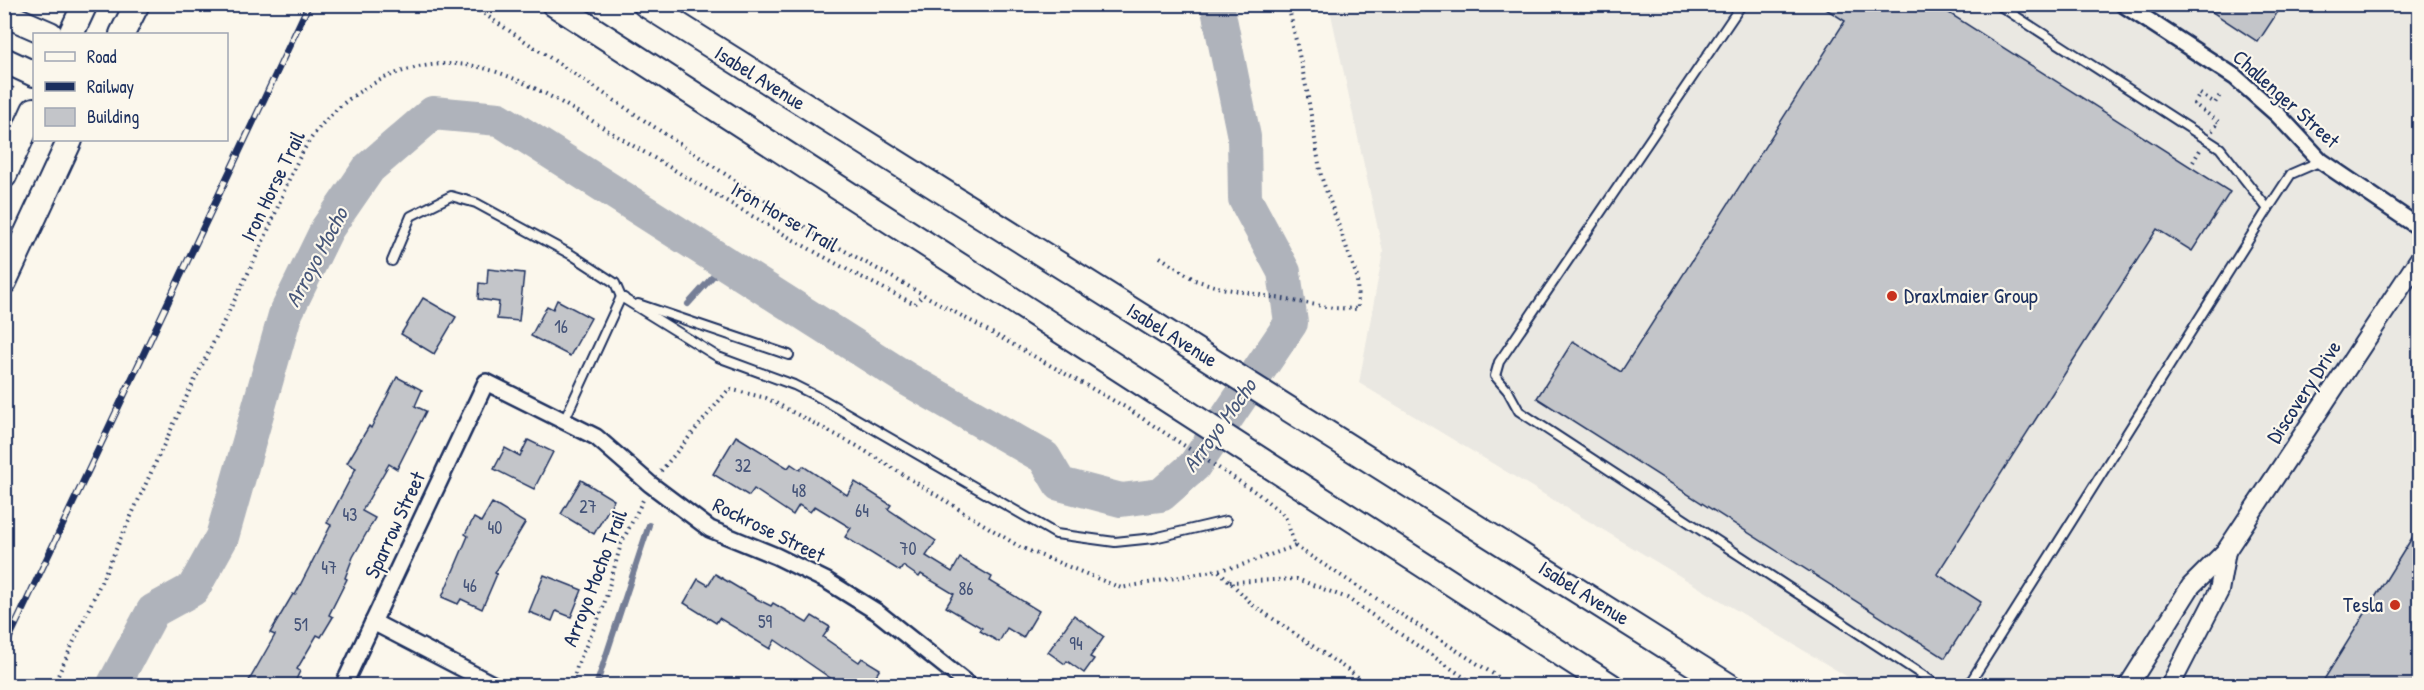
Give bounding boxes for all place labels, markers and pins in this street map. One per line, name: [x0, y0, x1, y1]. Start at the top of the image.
place label: Draxlmaier Group: [1904, 281, 2038, 310]
marker: Draxlmaier Group: [1885, 289, 1899, 303]
place label: Tesla: [2343, 590, 2383, 619]
marker: Tesla: [2388, 598, 2402, 612]

